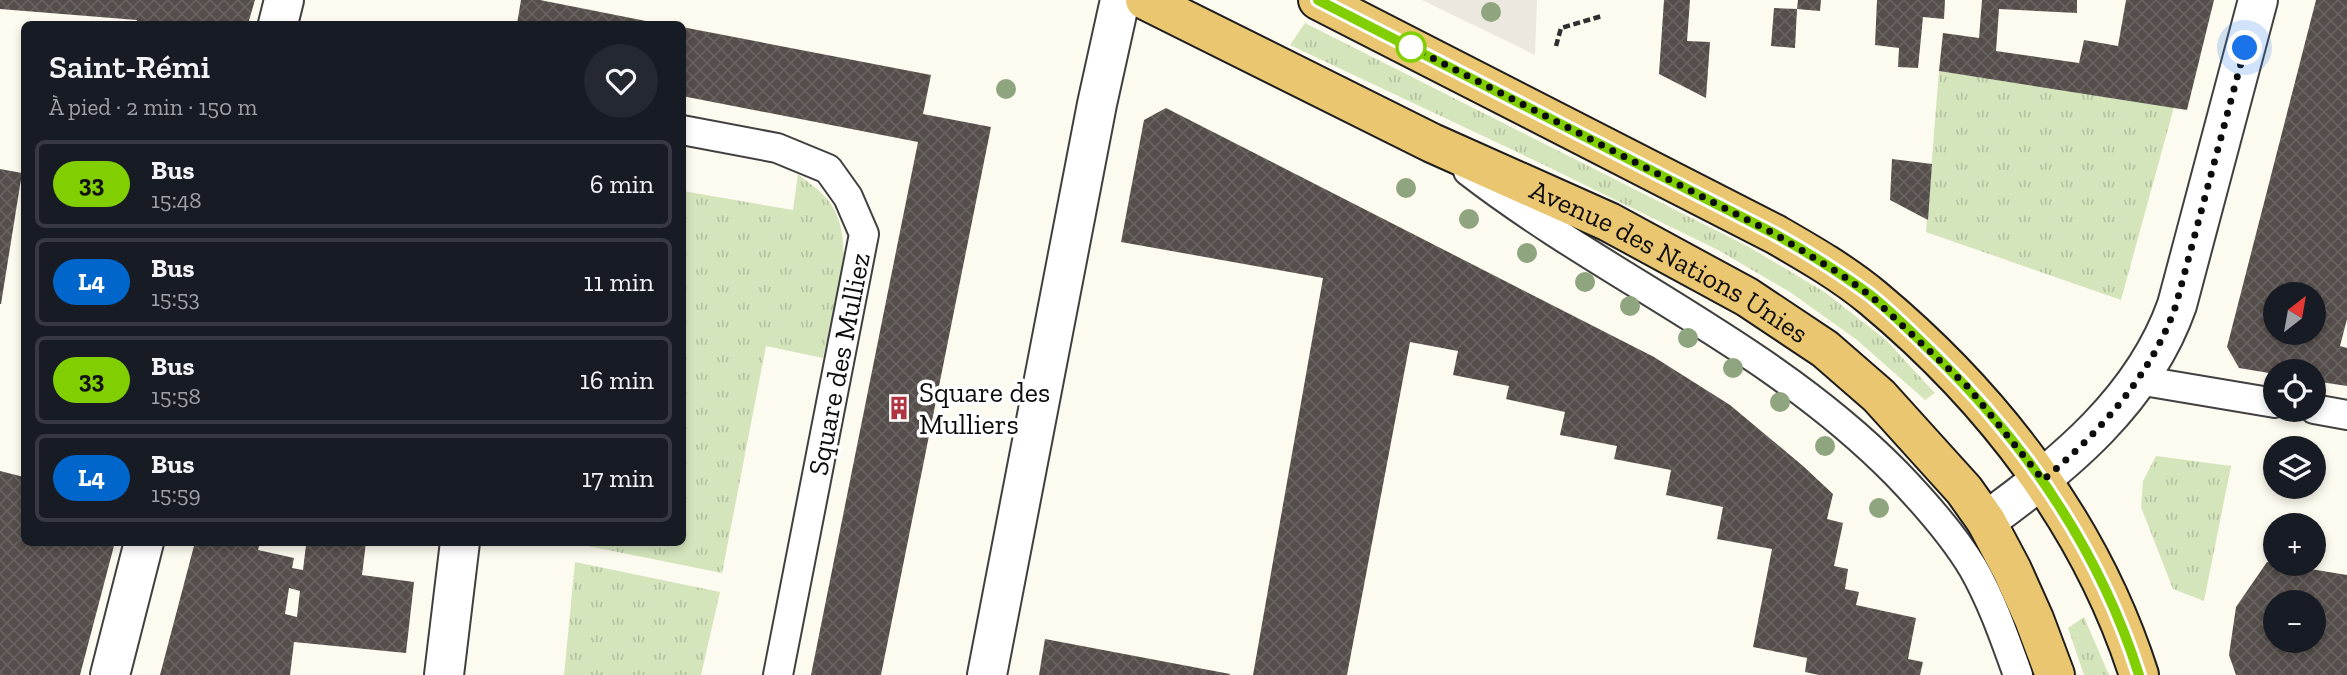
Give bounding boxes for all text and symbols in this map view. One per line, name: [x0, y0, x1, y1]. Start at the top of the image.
your location: [2227, 30, 2262, 65]
unlabelled marker: [1396, 32, 1426, 62]
button: heart: [584, 44, 658, 118]
text: Saint-Rémi: [49, 47, 210, 86]
text: À pied · 2 min · 150 m: [49, 93, 257, 121]
text: Bus: [151, 154, 194, 186]
text: 6 min: [590, 168, 654, 200]
text: 33: [79, 169, 104, 198]
street label: Avenue des Nations Unies: [1525, 173, 1815, 350]
text: 15:48: [151, 186, 202, 214]
street label: Square des Mulliez: [801, 250, 877, 478]
text: Bus: [151, 252, 194, 284]
text: 11 min: [583, 266, 654, 298]
text: L4: [78, 267, 105, 296]
north arrow: [2263, 282, 2326, 345]
map controls: [2263, 282, 2326, 653]
text: 15:53: [151, 284, 200, 312]
text: Bus: [151, 350, 194, 382]
button: locate: [2263, 359, 2326, 422]
text: 16 min: [580, 364, 654, 396]
text: 33: [79, 365, 104, 394]
place label: Square des Mulliers: [919, 376, 1050, 441]
text: 15:58: [151, 382, 201, 410]
building icon: Square des Mulliers: [885, 394, 913, 422]
button: layers: [2263, 436, 2326, 499]
text: Bus: [151, 448, 194, 480]
text: 17 min: [582, 462, 654, 494]
text: L4: [78, 463, 105, 492]
text: 15:59: [151, 480, 201, 508]
button: +: [2263, 513, 2326, 576]
button: −: [2263, 590, 2326, 653]

